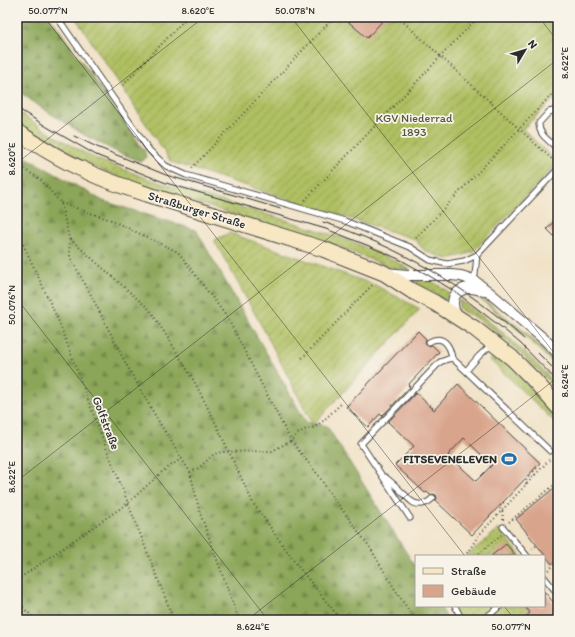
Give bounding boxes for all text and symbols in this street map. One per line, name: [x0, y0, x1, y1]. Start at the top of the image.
text: 50.077°N: [28, 4, 68, 17]
text: 8.620°E: [181, 4, 215, 17]
text: 50.078°N: [275, 4, 315, 17]
north arrow: [505, 30, 545, 70]
text: N: [525, 37, 540, 51]
text: 8.622°E: [558, 46, 571, 79]
park label: KGV Niederrad 1893: [375, 111, 453, 139]
text: 8.620°E: [5, 142, 18, 176]
street label: Straßburger Straße: [146, 188, 248, 232]
text: 50.076°N: [5, 285, 18, 325]
text: 8.624°E: [558, 364, 571, 397]
street label: Golfstraße: [89, 394, 123, 452]
sports icon: FITSEVENELEVEN: [500, 450, 518, 468]
place label: FITSEVENELEVEN: [403, 452, 497, 466]
text: 8.622°E: [5, 460, 18, 493]
legend: [415, 555, 545, 607]
text: Straße: [451, 564, 486, 578]
text: Gebäude: [451, 584, 496, 598]
text: 8.624°E: [237, 620, 270, 633]
text: 50.077°N: [491, 620, 531, 633]

